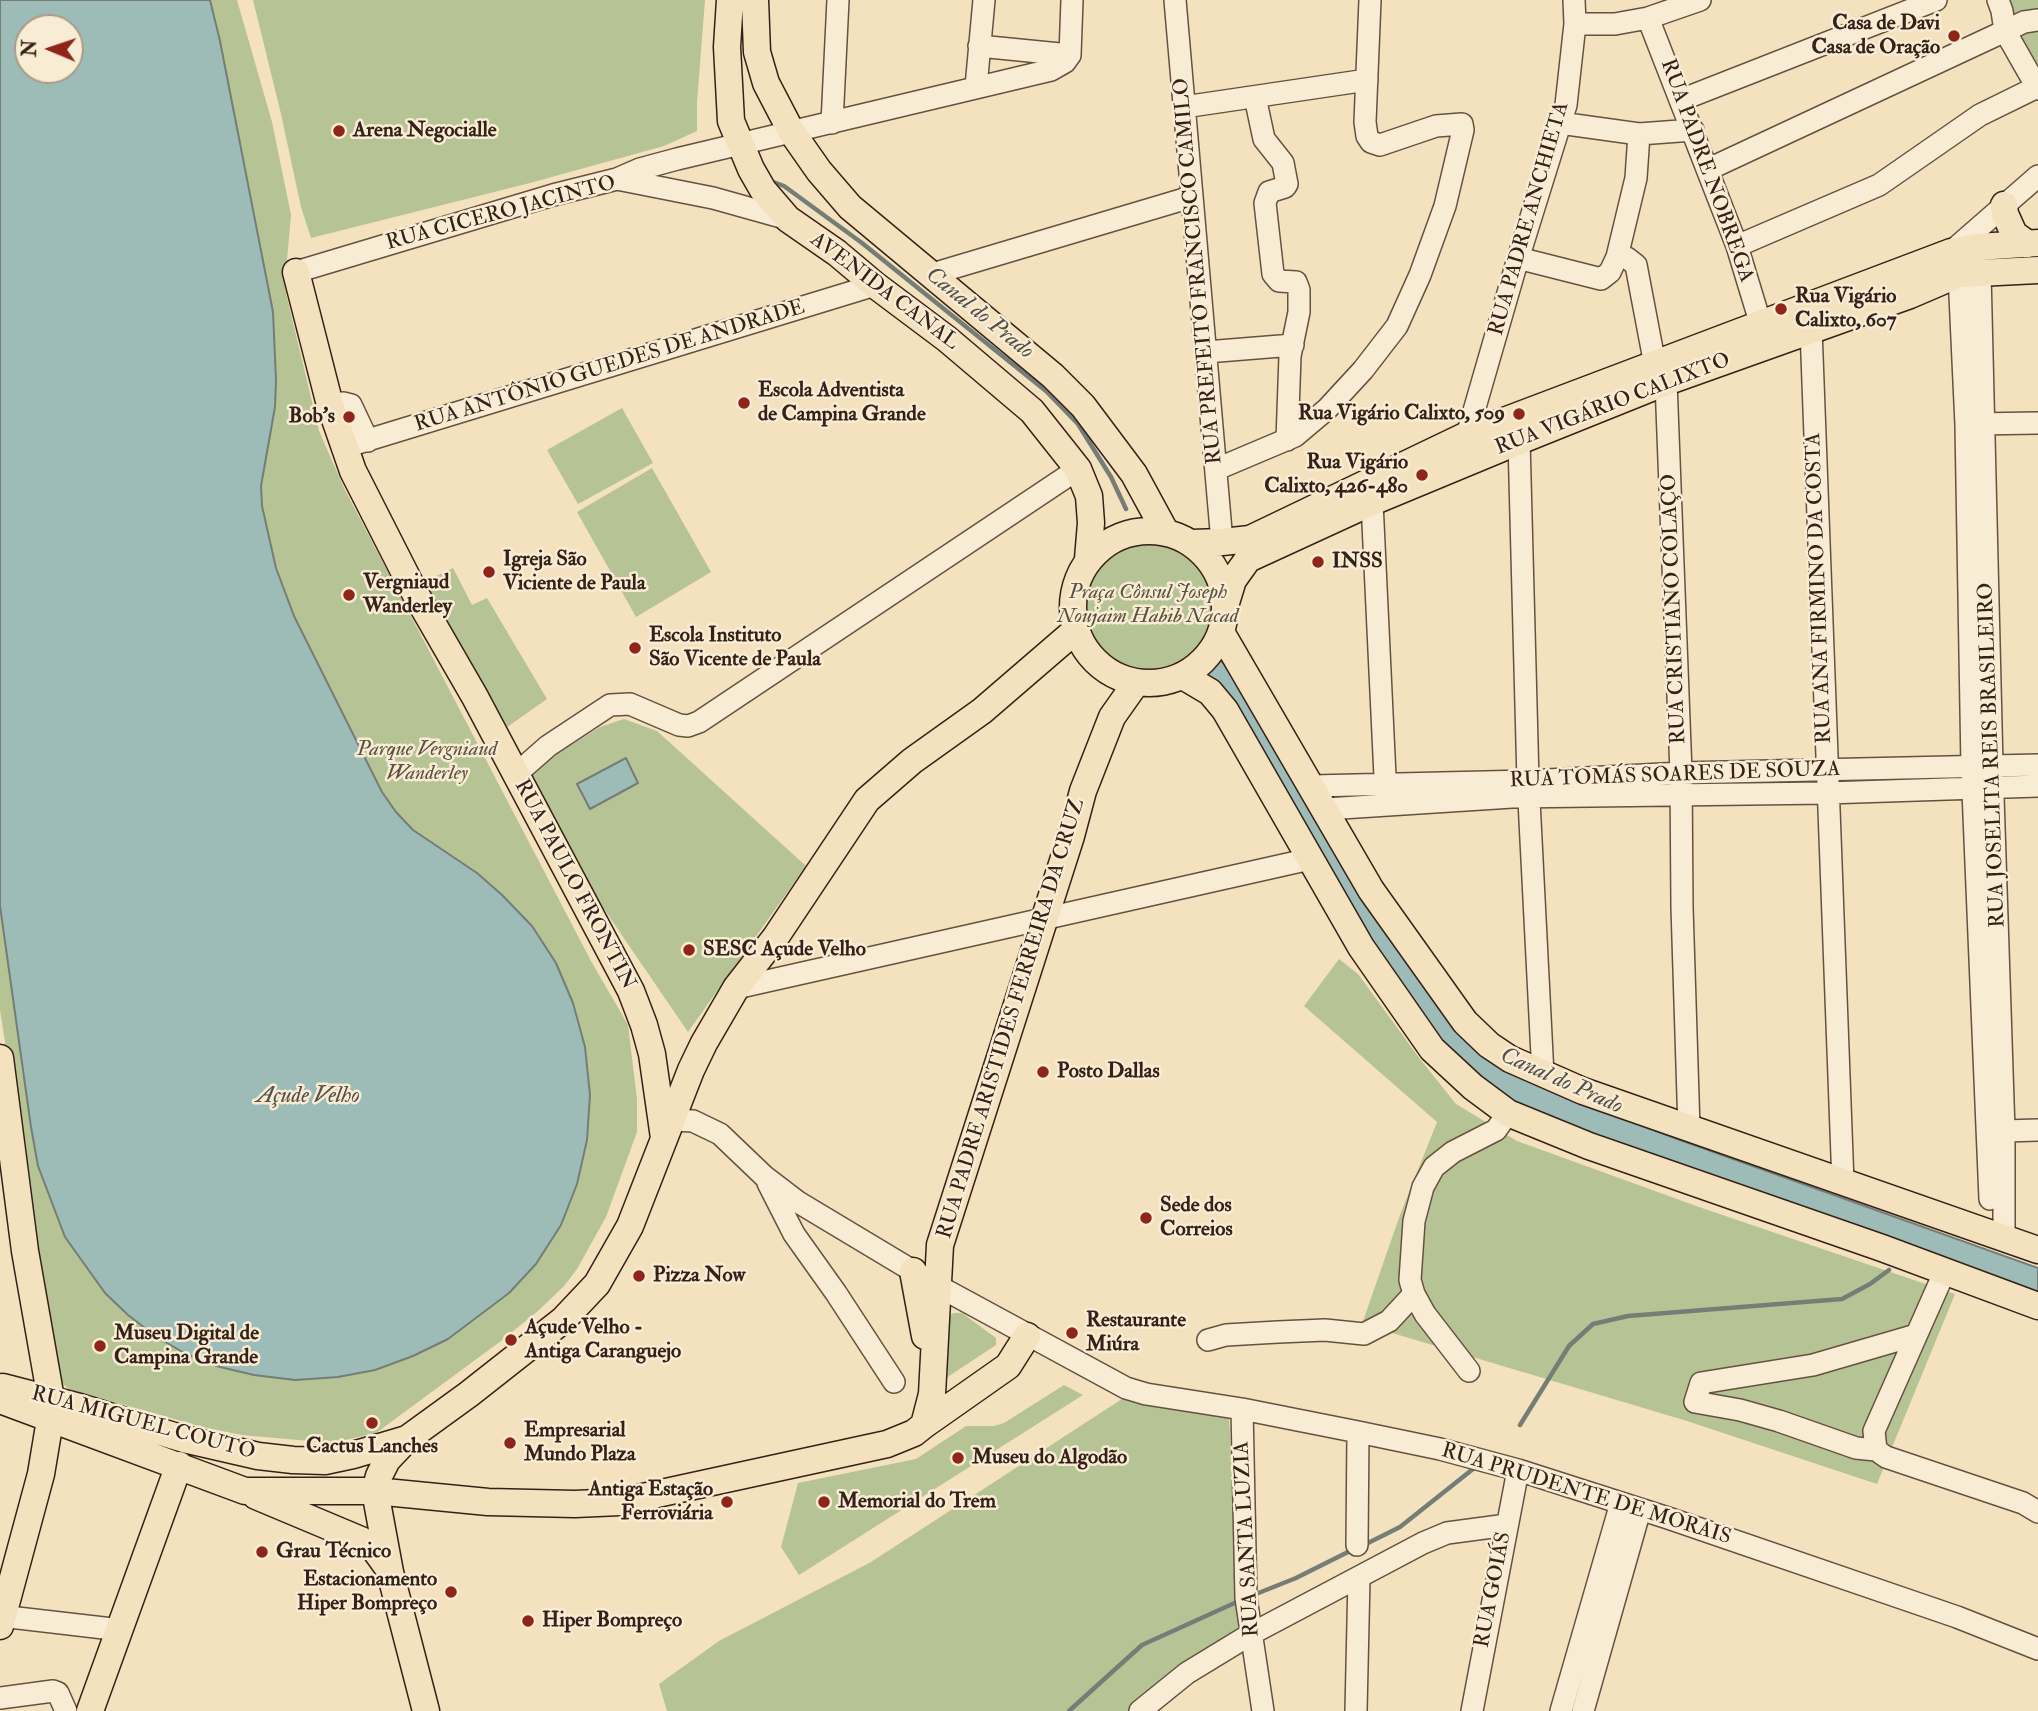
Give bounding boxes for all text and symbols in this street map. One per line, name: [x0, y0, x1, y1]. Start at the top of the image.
place label: Casa de Davi Casa de Oração: [1812, 11, 1940, 61]
north arrow: [14, 14, 84, 84]
marker: Casa de Davi Casa de Oração: [1946, 28, 1962, 44]
text: N: [18, 39, 42, 57]
street label: RUA PADRE NOBREGA: [1654, 56, 1758, 286]
street label: RUA PREFEITO FRANCISCO CAMILO: [1170, 77, 1228, 465]
street label: RUA PADRE ANCHIETA: [1485, 99, 1575, 339]
place label: Arena Negocialle: [353, 118, 496, 144]
marker: Arena Negocialle: [331, 123, 347, 139]
street label: RUA CICERO JACINTO: [383, 171, 619, 257]
street label: AVENIDA CANAL: [805, 228, 963, 356]
water label: Canal do Prado: [919, 262, 1039, 366]
place label: Rua Vigário Calixto, 607: [1795, 284, 1896, 334]
street label: RUA ANTÔNIO GUEDES DE ANDRADE: [412, 295, 808, 439]
marker: Rua Vigário Calixto, 607: [1773, 301, 1789, 317]
street label: RUA VIGÁRIO CALIXTO: [1492, 349, 1734, 461]
place label: Escola Adventista de Campina Grande: [758, 378, 926, 428]
marker: Escola Adventista de Campina Grande: [736, 395, 752, 411]
place label: Rua Vigário Calixto, 509: [1298, 401, 1505, 427]
place label: Bob's: [289, 404, 335, 430]
marker: Rua Vigário Calixto, 509: [1511, 406, 1527, 422]
marker: Bob's: [341, 409, 357, 425]
street label: RUA ANA FIRMINO DA COSTA: [1802, 432, 1838, 744]
place label: Rua Vigário Calixto, 426-480: [1264, 450, 1408, 500]
marker: Rua Vigário Calixto, 426-480: [1414, 467, 1430, 483]
street label: RUA CRISTIANO COLAÇO: [1658, 473, 1692, 745]
place label: Igreja São Viciente de Paula: [503, 547, 646, 597]
place label: INSS: [1332, 549, 1383, 575]
marker: INSS: [1310, 554, 1326, 570]
marker: Igreja São Viciente de Paula: [481, 564, 497, 580]
place label: Vergniaud Wanderley: [363, 570, 452, 620]
park label: Praça Cônsul Joseph Noujaim Habib Nacad: [1058, 580, 1238, 630]
street label: RUA JOSELITA REIS BRASILEIRO: [1974, 582, 2012, 928]
marker: Vergniaud Wanderley: [341, 587, 357, 603]
place label: Escola Instituto São Vicente de Paula: [649, 623, 821, 673]
marker: Escola Instituto São Vicente de Paula: [627, 640, 643, 656]
park label: Parque Vergniaud Wanderley: [357, 737, 497, 787]
street label: RUA TOMÁS SOARES DE SOUZA: [1509, 758, 1841, 794]
street label: RUA PAULO FRONTIN: [508, 776, 640, 994]
street label: RUA PADRE ARISTIDES FERREIRA DA CRUZ: [933, 796, 1091, 1242]
place label: SESC Açude Velho: [703, 937, 866, 963]
marker: SESC Açude Velho: [681, 942, 697, 958]
water label: Canal do Prado: [1495, 1043, 1627, 1121]
place label: Posto Dallas: [1057, 1059, 1160, 1085]
marker: Posto Dallas: [1035, 1064, 1051, 1080]
water label: Açude Velho: [256, 1083, 360, 1111]
place label: Sede dos Correios: [1160, 1193, 1233, 1243]
marker: Sede dos Correios: [1138, 1210, 1154, 1226]
place label: Pizza Now: [653, 1263, 745, 1289]
marker: Pizza Now: [631, 1268, 647, 1284]
place label: Restaurante Miúra: [1086, 1308, 1186, 1358]
place label: Açude Velho - Antiga Caranguejo: [525, 1315, 681, 1365]
place label: Museu Digital de Campina Grande: [114, 1321, 259, 1371]
marker: Restaurante Miúra: [1064, 1325, 1080, 1341]
marker: Açude Velho - Antiga Caranguejo: [503, 1332, 519, 1348]
marker: Museu Digital de Campina Grande: [92, 1338, 108, 1354]
street label: RUA MIGUEL COUTO: [28, 1382, 258, 1466]
marker: Cactus Lanches: [364, 1415, 380, 1431]
place label: Empresarial Mundo Plaza: [524, 1418, 636, 1468]
place label: Cactus Lanches: [306, 1434, 438, 1460]
marker: Empresarial Mundo Plaza: [502, 1435, 518, 1451]
street label: RUA PRUDENTE DE MORAIS: [1438, 1439, 1734, 1551]
street label: RUA SANTA LUZIA: [1230, 1440, 1266, 1638]
place label: Museu do Algodão: [972, 1445, 1127, 1471]
marker: Museu do Algodão: [950, 1450, 966, 1466]
place label: Antiga Estação Ferroviária: [588, 1477, 713, 1527]
place label: Memorial do Trem: [838, 1489, 996, 1515]
marker: Antiga Estação Ferroviária: [719, 1494, 735, 1510]
marker: Memorial do Trem: [816, 1494, 832, 1510]
street label: RUA GOIÁS: [1470, 1530, 1518, 1650]
place label: Grau Técnico: [276, 1539, 391, 1565]
marker: Grau Técnico: [254, 1544, 270, 1560]
place label: Estacionamento Hiper Bompreço: [297, 1567, 437, 1617]
marker: Estacionamento Hiper Bompreço: [443, 1584, 459, 1600]
place label: Hiper Bompreço: [542, 1608, 682, 1634]
marker: Hiper Bompreço: [520, 1613, 536, 1629]

